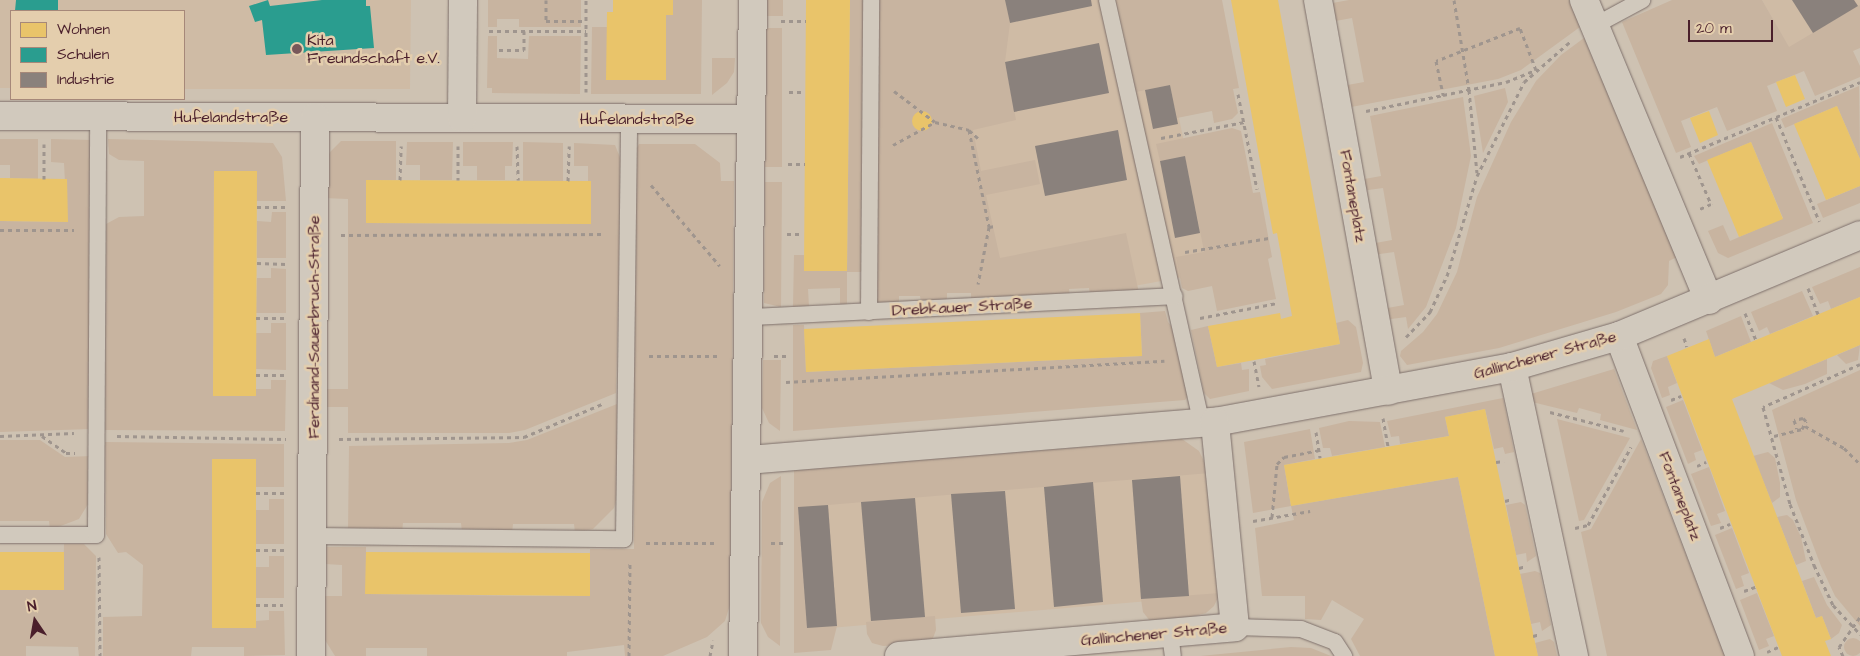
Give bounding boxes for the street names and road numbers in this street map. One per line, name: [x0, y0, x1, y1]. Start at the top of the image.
street label: Hufelandstraße: [174, 107, 288, 127]
street label: Hufelandstraße: [580, 109, 694, 129]
street label: Fontaneplatz: [1335, 148, 1371, 244]
street label: Ferdinand-Sauerbruch-Straße: [304, 215, 324, 439]
street label: Drebkauer Straße: [891, 294, 1033, 320]
street label: Gallinchener Straße: [1472, 327, 1618, 383]
street label: Fontaneplatz: [1654, 449, 1706, 543]
street label: Gallinchener Straße: [1080, 618, 1228, 650]

